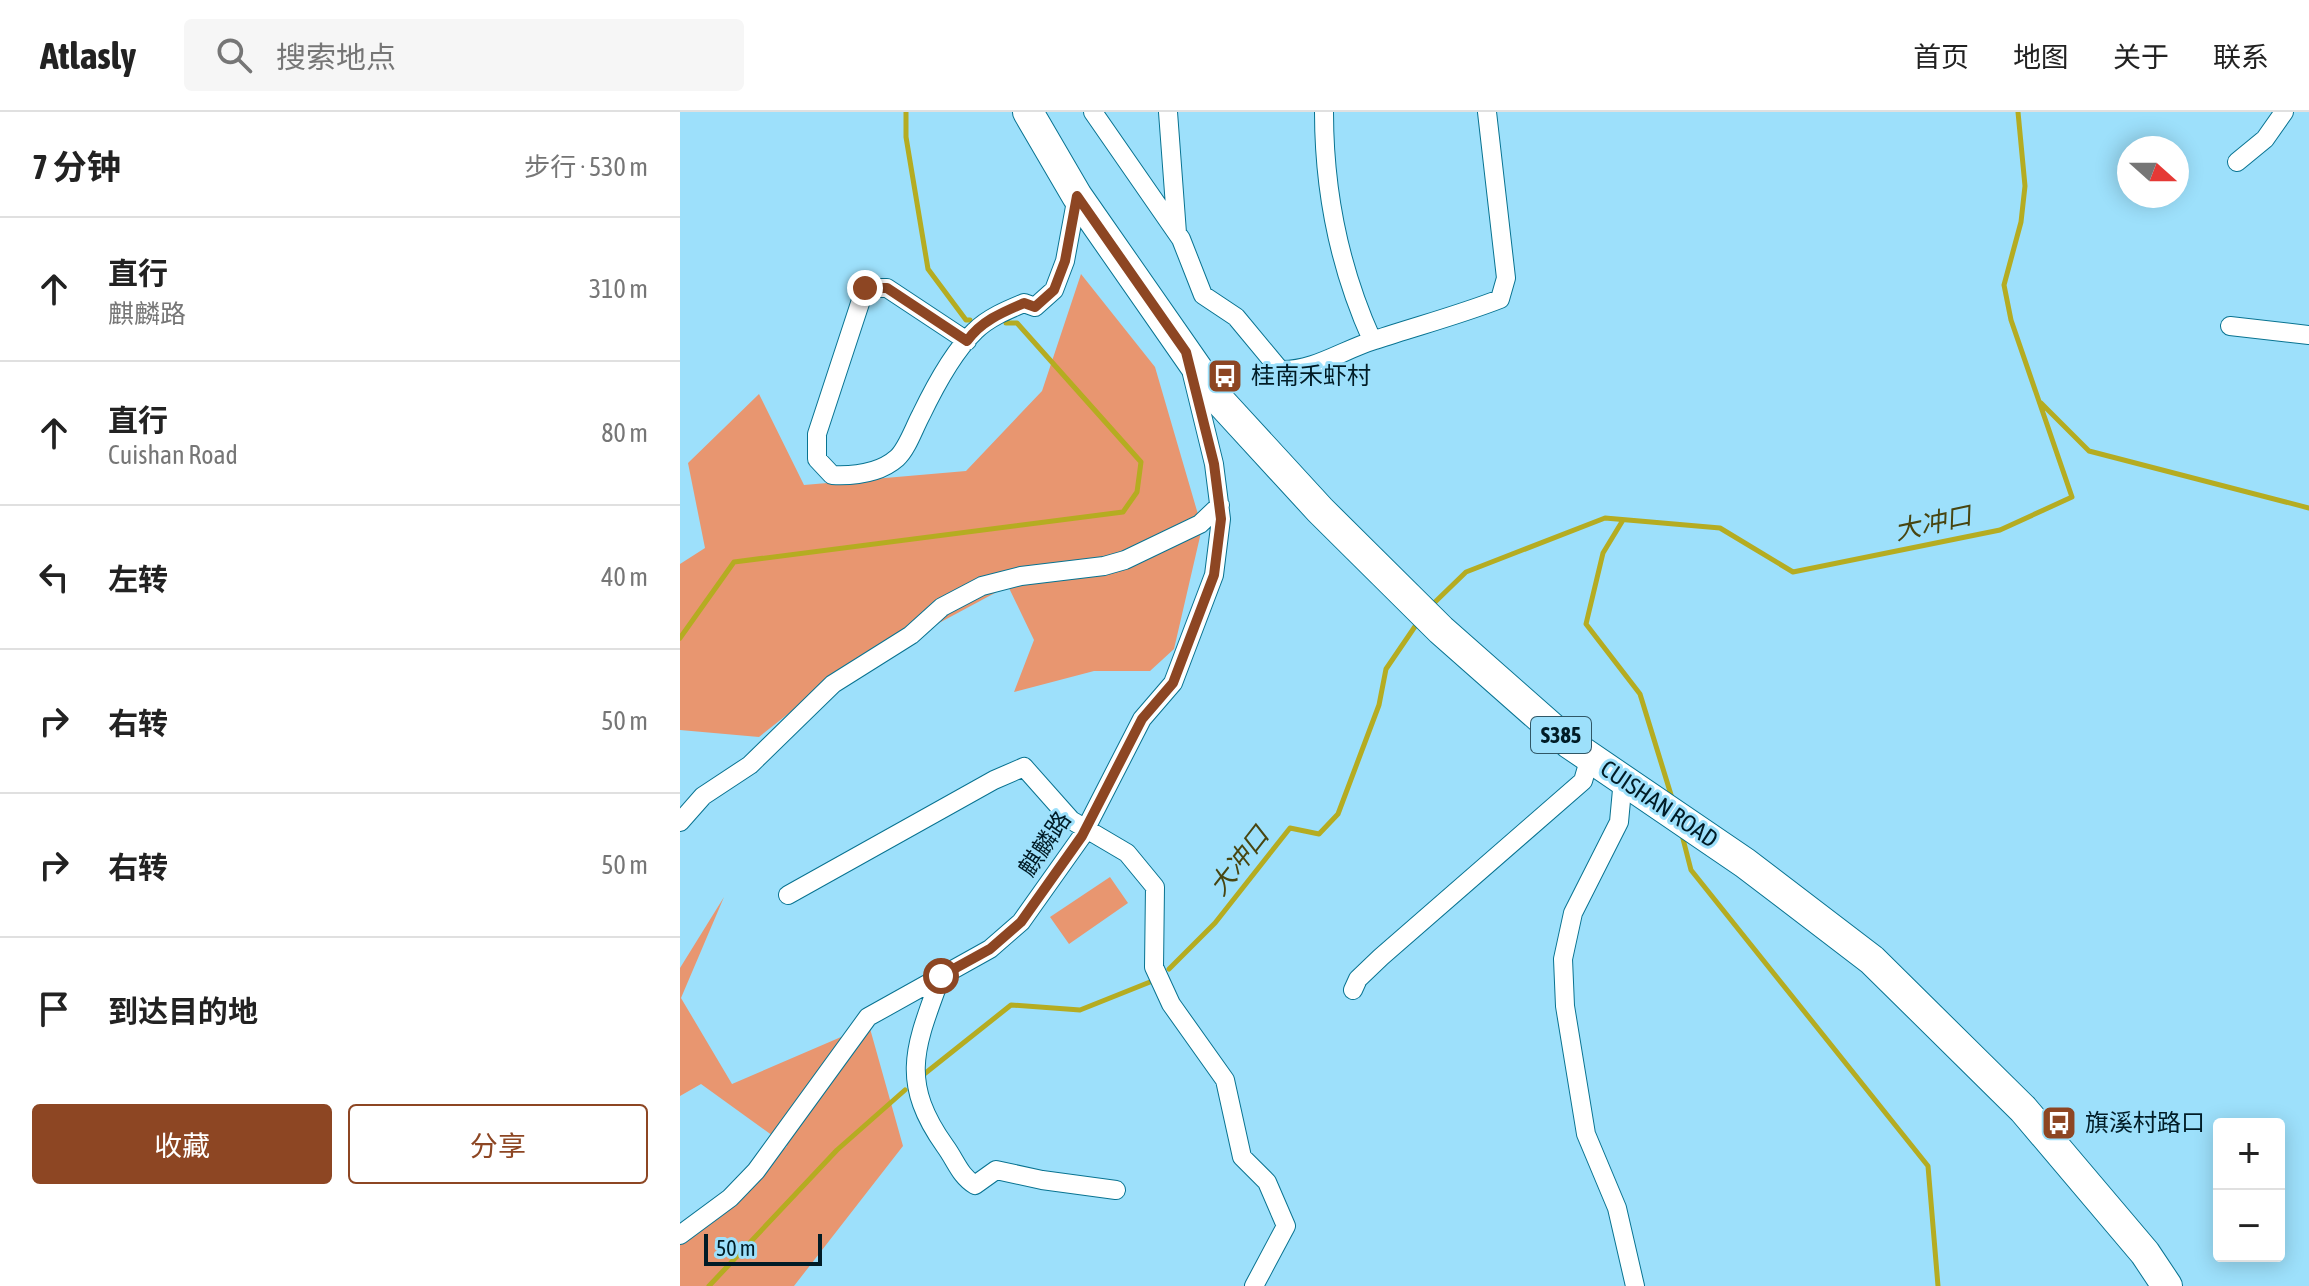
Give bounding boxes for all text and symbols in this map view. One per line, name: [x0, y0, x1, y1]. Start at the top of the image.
search box: [184, 19, 744, 91]
icon: search: [212, 33, 256, 77]
text: Atlasly: [40, 34, 136, 77]
text: 搜索地点: [276, 40, 396, 74]
text: 首页: [1913, 41, 1969, 73]
text: 地图: [2013, 41, 2069, 73]
text: 关于: [2113, 41, 2169, 73]
text: 联系: [2213, 41, 2269, 73]
north arrow: [2117, 136, 2189, 208]
text: 7 分钟: [32, 147, 121, 186]
text: 步行 · 530 m: [524, 152, 648, 182]
text: 直行: [108, 256, 168, 290]
icon: ahead: [32, 267, 76, 311]
route end: [847, 270, 883, 306]
text: 310 m: [589, 274, 648, 304]
text: 麒麟路: [108, 299, 186, 329]
bus stop icon: 桂南禾虾村: [1206, 357, 1244, 395]
place label: 桂南禾虾村: [1251, 362, 1371, 389]
text: 直行: [108, 403, 168, 437]
icon: ahead: [32, 411, 76, 455]
text: 80 m: [601, 418, 648, 448]
text: Cuishan Road: [108, 440, 238, 470]
water label: 大冲口: [1892, 500, 1976, 546]
icon: left: [32, 555, 76, 599]
text: 左转: [108, 562, 168, 596]
text: 40 m: [601, 562, 648, 592]
icon: right: [32, 699, 76, 743]
text: 右转: [108, 706, 168, 740]
text: 50 m: [601, 706, 648, 736]
road number: S385: [1531, 717, 1591, 753]
street label: CUISHAN ROAD: [1596, 755, 1723, 853]
street label: 麒麟路: [1013, 806, 1076, 881]
water label: 大冲口: [1203, 819, 1276, 901]
icon: right: [32, 843, 76, 887]
text: 右转: [108, 850, 168, 884]
text: 50 m: [601, 850, 648, 880]
route start: [923, 958, 959, 994]
icon: arrive: [32, 987, 76, 1031]
text: 到达目的地: [108, 994, 258, 1028]
button: 收藏: [32, 1104, 332, 1184]
button: 分享: [348, 1104, 648, 1184]
bus stop icon: 旗溪村路口: [2040, 1104, 2078, 1142]
place label: 旗溪村路口: [2085, 1109, 2205, 1136]
map controls: [2213, 1118, 2285, 1262]
button: +: [2213, 1118, 2285, 1190]
button: −: [2213, 1190, 2285, 1262]
scale bar: [704, 1230, 822, 1266]
text: 50 m: [716, 1235, 756, 1261]

